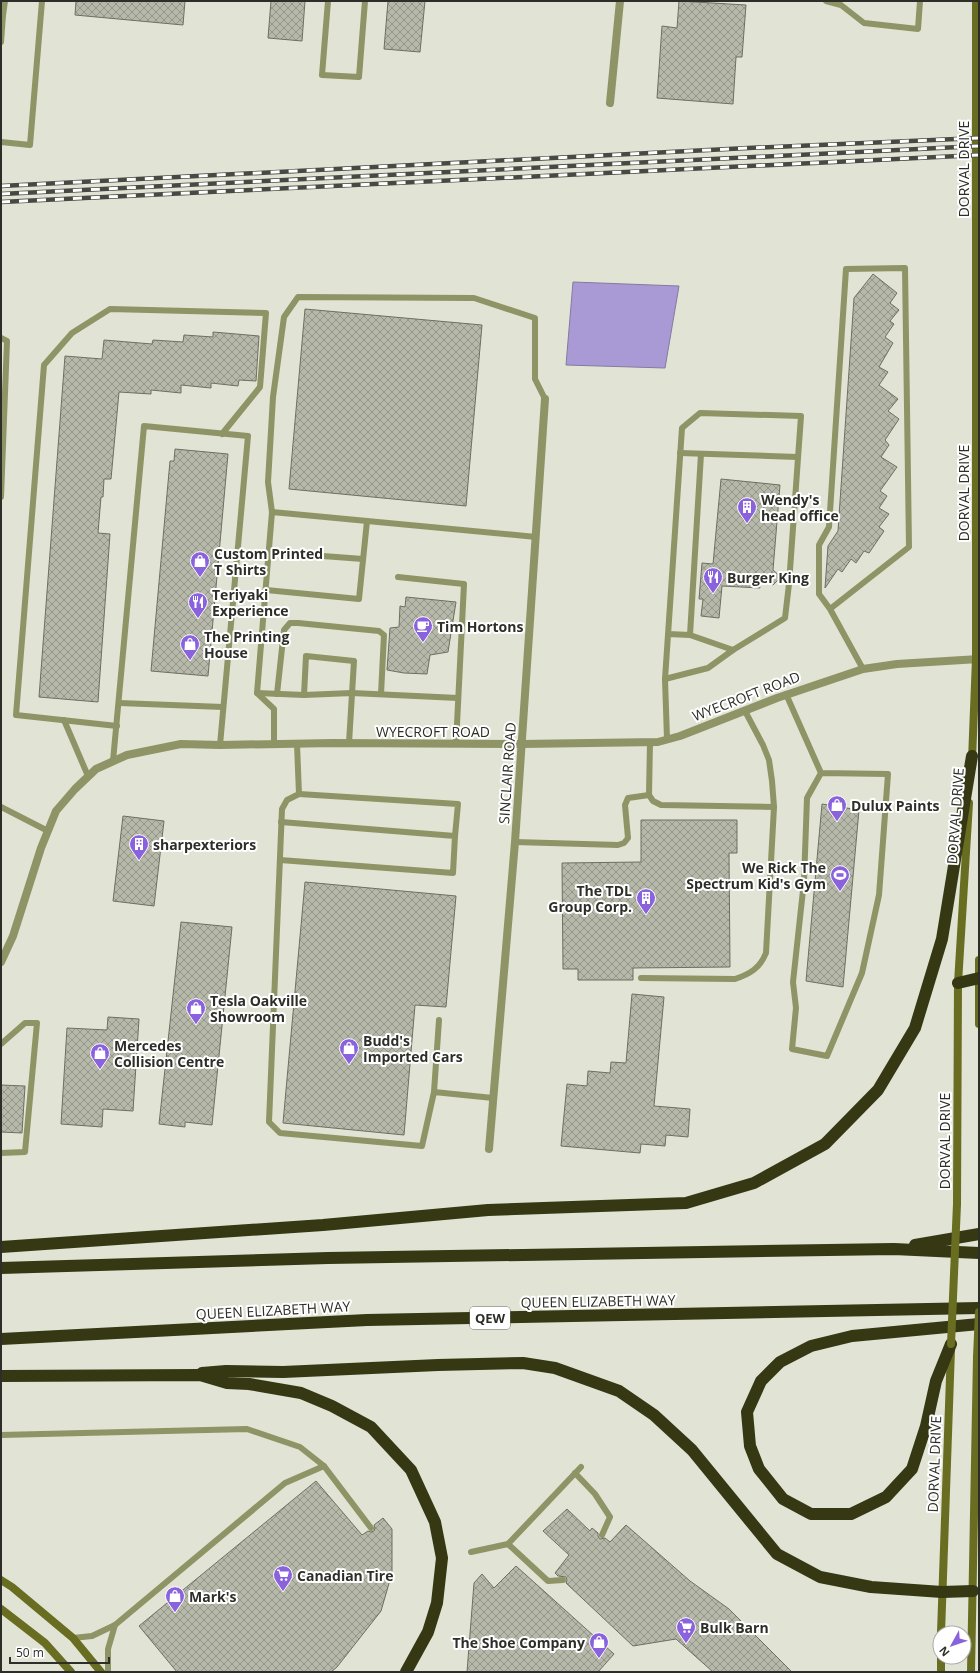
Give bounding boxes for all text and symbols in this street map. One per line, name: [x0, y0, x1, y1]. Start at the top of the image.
street label: DORVAL DRIVE: [954, 121, 973, 217]
street label: DORVAL DRIVE: [954, 445, 973, 541]
place label: Wendy's head office: [761, 490, 839, 525]
building icon: Wendy's head office: [736, 496, 758, 524]
place label: Custom Printed T Shirts: [214, 544, 323, 579]
shop icon: Custom Printed T Shirts: [189, 550, 211, 578]
restaurant icon: Burger King: [702, 566, 724, 594]
place label: Burger King: [727, 568, 809, 587]
place label: Teriyaki Experience: [212, 585, 289, 620]
restaurant icon: Teriyaki Experience: [187, 591, 209, 619]
cafe icon: Tim Hortons: [412, 615, 434, 643]
place label: Tim Hortons: [437, 617, 523, 636]
place label: The Printing House: [204, 627, 289, 662]
shop icon: The Printing House: [179, 633, 201, 661]
street label: WYECROFT ROAD: [689, 667, 803, 725]
street label: WYECROFT ROAD: [376, 722, 490, 741]
street label: SINCLAIR ROAD: [494, 722, 520, 824]
street label: DORVAL DRIVE: [942, 767, 968, 865]
shop icon: Dulux Paints: [826, 794, 848, 822]
place label: Dulux Paints: [851, 796, 940, 815]
building icon: sharpexteriors: [128, 833, 150, 861]
place label: sharpexteriors: [153, 835, 256, 854]
place label: We Rick The Spectrum Kid's Gym: [686, 858, 826, 893]
sports icon: We Rick The Spectrum Kid's Gym: [829, 864, 851, 892]
place label: The TDL Group Corp.: [548, 881, 632, 916]
building icon: The TDL Group Corp.: [635, 887, 657, 915]
place label: Tesla Oakville Showroom: [210, 991, 307, 1026]
shop icon: Tesla Oakville Showroom: [185, 997, 207, 1025]
place label: Budd's Imported Cars: [363, 1031, 463, 1066]
place label: Mercedes Collision Centre: [114, 1036, 224, 1071]
shop icon: Budd's Imported Cars: [338, 1037, 360, 1065]
shop icon: Mercedes Collision Centre: [89, 1042, 111, 1070]
street label: DORVAL DRIVE: [935, 1093, 954, 1189]
street label: QUEEN ELIZABETH WAY: [520, 1290, 676, 1312]
street label: QUEEN ELIZABETH WAY: [195, 1296, 351, 1324]
road number: QEW: [470, 1307, 510, 1329]
street label: DORVAL DRIVE: [923, 1415, 945, 1513]
supermarket icon: Canadian Tire: [272, 1564, 294, 1592]
place label: Canadian Tire: [297, 1566, 393, 1585]
shop icon: Mark's: [164, 1585, 186, 1613]
place label: Mark's: [189, 1587, 236, 1606]
supermarket icon: Bulk Barn: [675, 1616, 697, 1644]
place label: Bulk Barn: [700, 1618, 769, 1637]
north arrow: [932, 1625, 972, 1665]
shop icon: The Shoe Company: [588, 1631, 610, 1659]
place label: The Shoe Company: [452, 1633, 585, 1652]
scale bar: [10, 1639, 109, 1665]
text: N: [935, 1643, 953, 1660]
text: 50 m: [16, 1644, 44, 1661]

